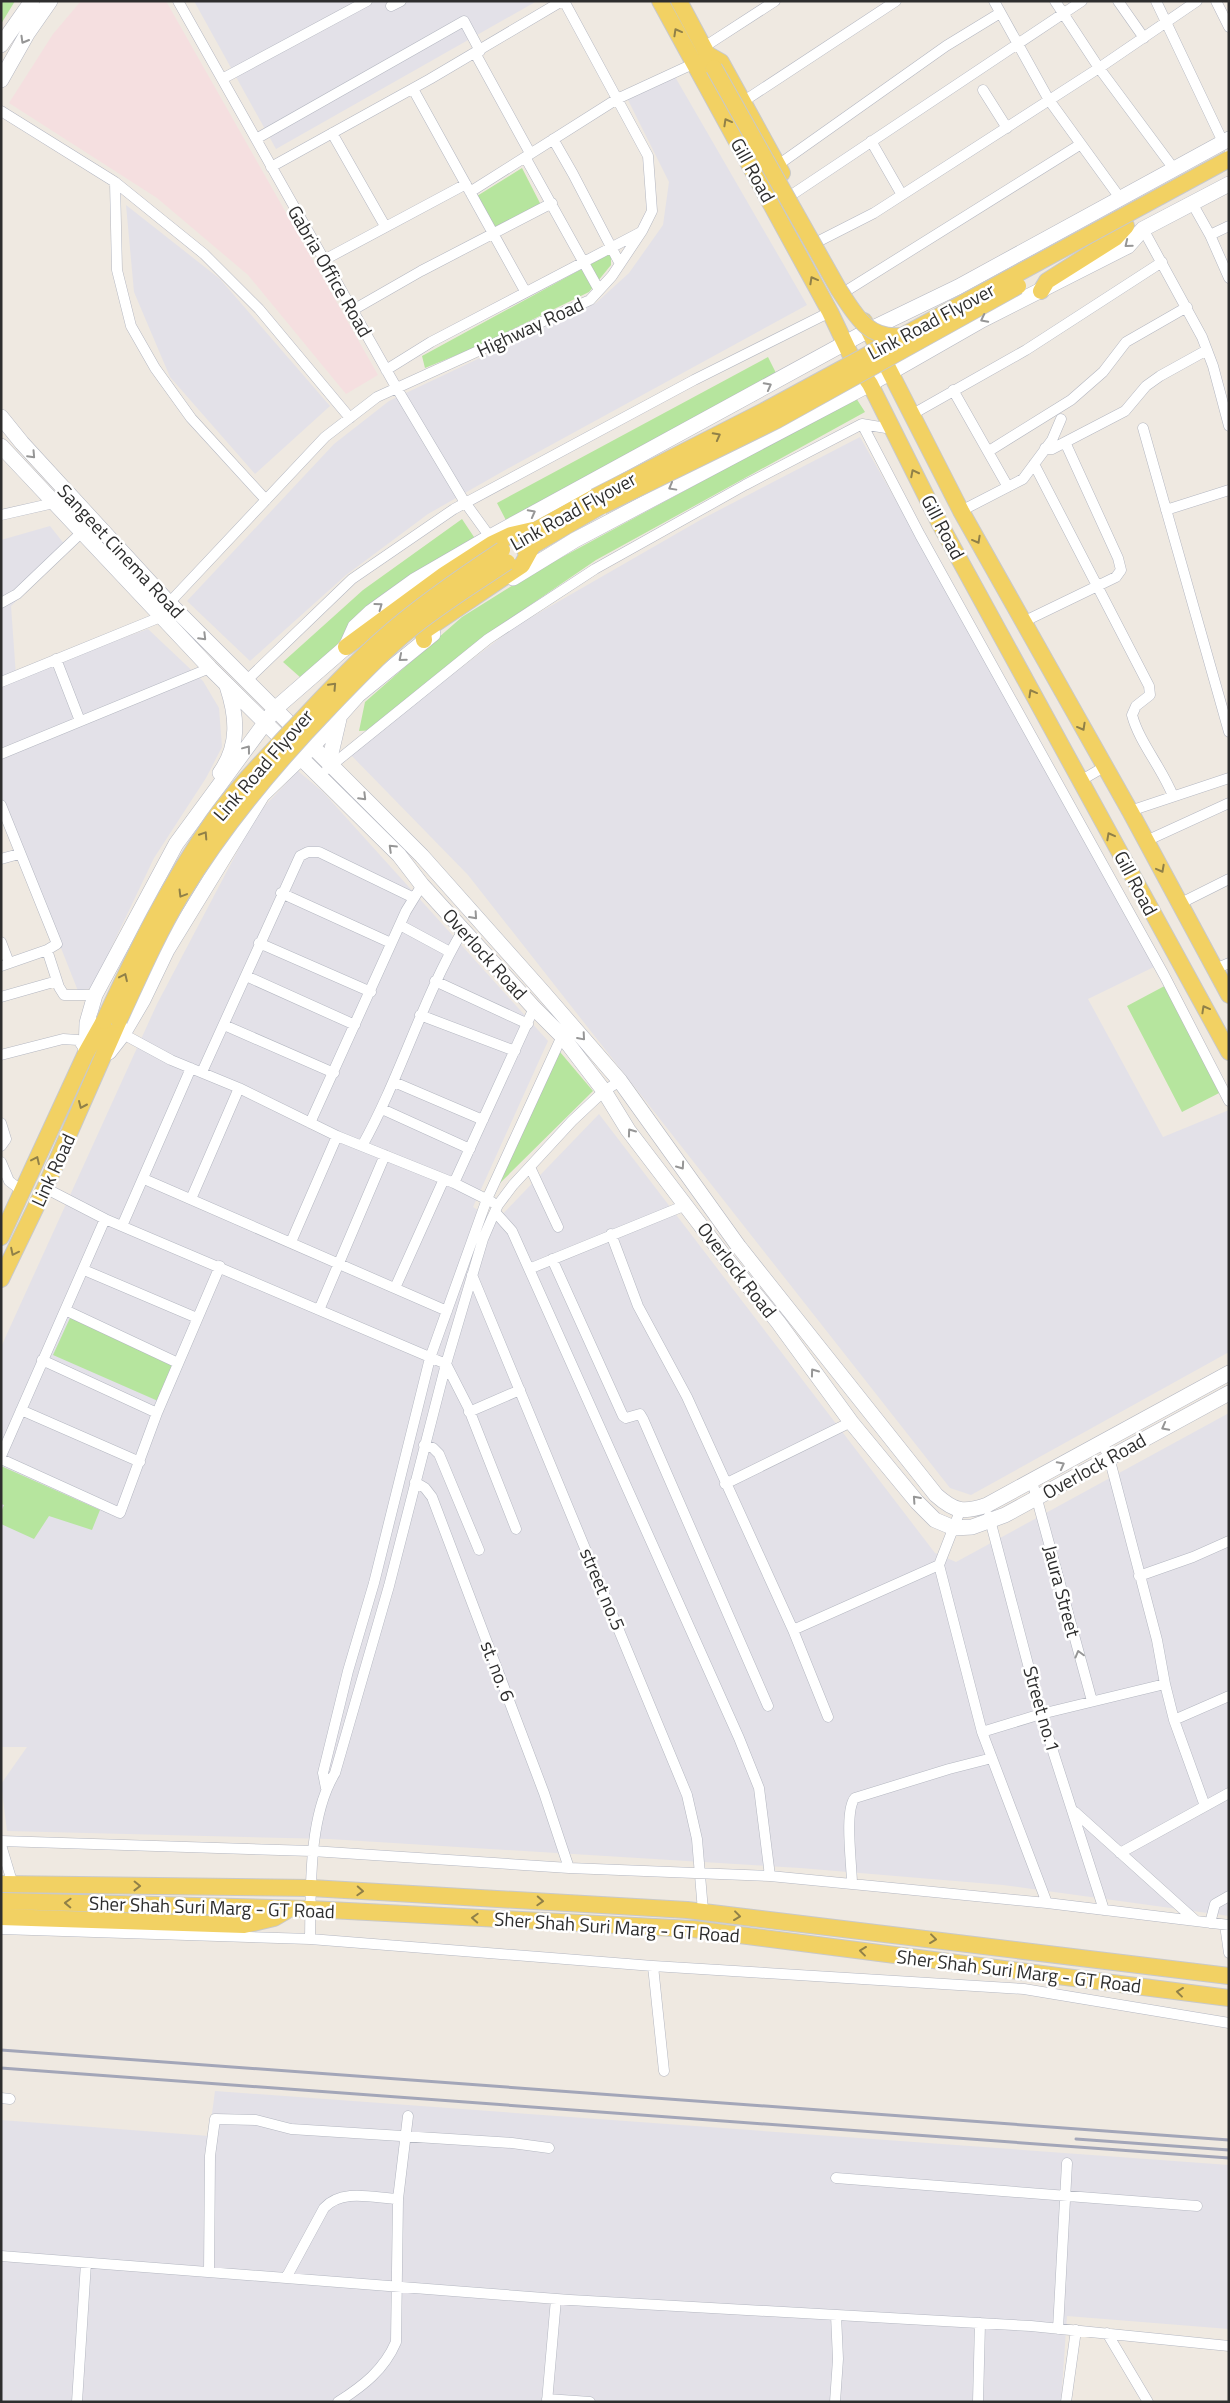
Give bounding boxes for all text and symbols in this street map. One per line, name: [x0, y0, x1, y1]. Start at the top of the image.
one-way arrow: [674, 28, 684, 37]
one-way arrow: [20, 34, 30, 43]
one-way arrow: [723, 118, 733, 127]
street label: Gill Road: [724, 132, 783, 207]
street label: Gabria Office Road: [281, 199, 380, 342]
one-way arrow: [1124, 239, 1133, 248]
street label: Link Road Flyover: [862, 275, 1000, 366]
one-way arrow: [809, 276, 819, 285]
street label: Highway Road: [471, 289, 588, 364]
one-way arrow: [980, 313, 989, 323]
one-way arrow: [762, 382, 771, 392]
one-way arrow: [712, 433, 721, 443]
one-way arrow: [26, 449, 35, 458]
street label: Link Road Flyover: [504, 464, 642, 557]
one-way arrow: [910, 469, 921, 478]
street label: Sangeet Cinema Road: [51, 477, 192, 624]
one-way arrow: [668, 481, 677, 491]
street label: Gill Road: [914, 489, 973, 564]
one-way arrow: [527, 510, 536, 520]
one-way arrow: [970, 535, 980, 544]
one-way arrow: [373, 603, 383, 612]
one-way arrow: [197, 631, 206, 640]
one-way arrow: [399, 653, 408, 661]
one-way arrow: [327, 683, 336, 692]
one-way arrow: [1028, 690, 1038, 699]
street label: Link Road Flyover: [206, 702, 320, 827]
one-way arrow: [1076, 722, 1086, 731]
one-way arrow: [242, 746, 250, 755]
one-way arrow: [358, 791, 367, 800]
one-way arrow: [198, 832, 207, 841]
one-way arrow: [1106, 832, 1116, 841]
one-way arrow: [388, 845, 397, 854]
street label: Gill Road: [1107, 845, 1166, 920]
one-way arrow: [1155, 864, 1165, 873]
one-way arrow: [178, 889, 188, 898]
street label: Overlock Road: [436, 901, 535, 1006]
one-way arrow: [468, 910, 477, 919]
one-way arrow: [118, 973, 128, 982]
one-way arrow: [1201, 1006, 1211, 1015]
one-way arrow: [576, 1032, 585, 1041]
one-way arrow: [78, 1100, 89, 1109]
street label: Link Road: [23, 1128, 82, 1211]
one-way arrow: [628, 1129, 636, 1138]
one-way arrow: [30, 1157, 40, 1166]
one-way arrow: [675, 1160, 684, 1169]
street label: Overlock Road: [691, 1216, 784, 1324]
one-way arrow: [10, 1247, 20, 1256]
one-way arrow: [812, 1369, 820, 1378]
one-way arrow: [1161, 1421, 1170, 1431]
street label: Overlock Road: [1037, 1425, 1151, 1506]
one-way arrow: [1056, 1461, 1065, 1471]
one-way arrow: [912, 1496, 921, 1505]
street label: Jaura Street: [1036, 1542, 1089, 1641]
street label: street no.5: [573, 1543, 634, 1634]
street label: st. no. 6: [474, 1636, 523, 1705]
one-way arrow: [1074, 1651, 1084, 1659]
street label: Street no.1: [1016, 1662, 1069, 1755]
one-way arrow: [134, 1881, 142, 1891]
one-way arrow: [356, 1885, 364, 1896]
street label: Sher Shah Suri Marg - GT Road: [89, 1888, 335, 1925]
one-way arrow: [536, 1896, 544, 1907]
one-way arrow: [63, 1898, 71, 1908]
street label: Sher Shah Suri Marg - GT Road: [493, 1903, 741, 1950]
one-way arrow: [732, 1910, 741, 1920]
one-way arrow: [470, 1912, 478, 1923]
one-way arrow: [929, 1933, 937, 1944]
street label: Sher Shah Suri Marg - GT Road: [895, 1941, 1143, 2000]
one-way arrow: [859, 1946, 867, 1957]
one-way arrow: [1176, 1987, 1184, 1998]

